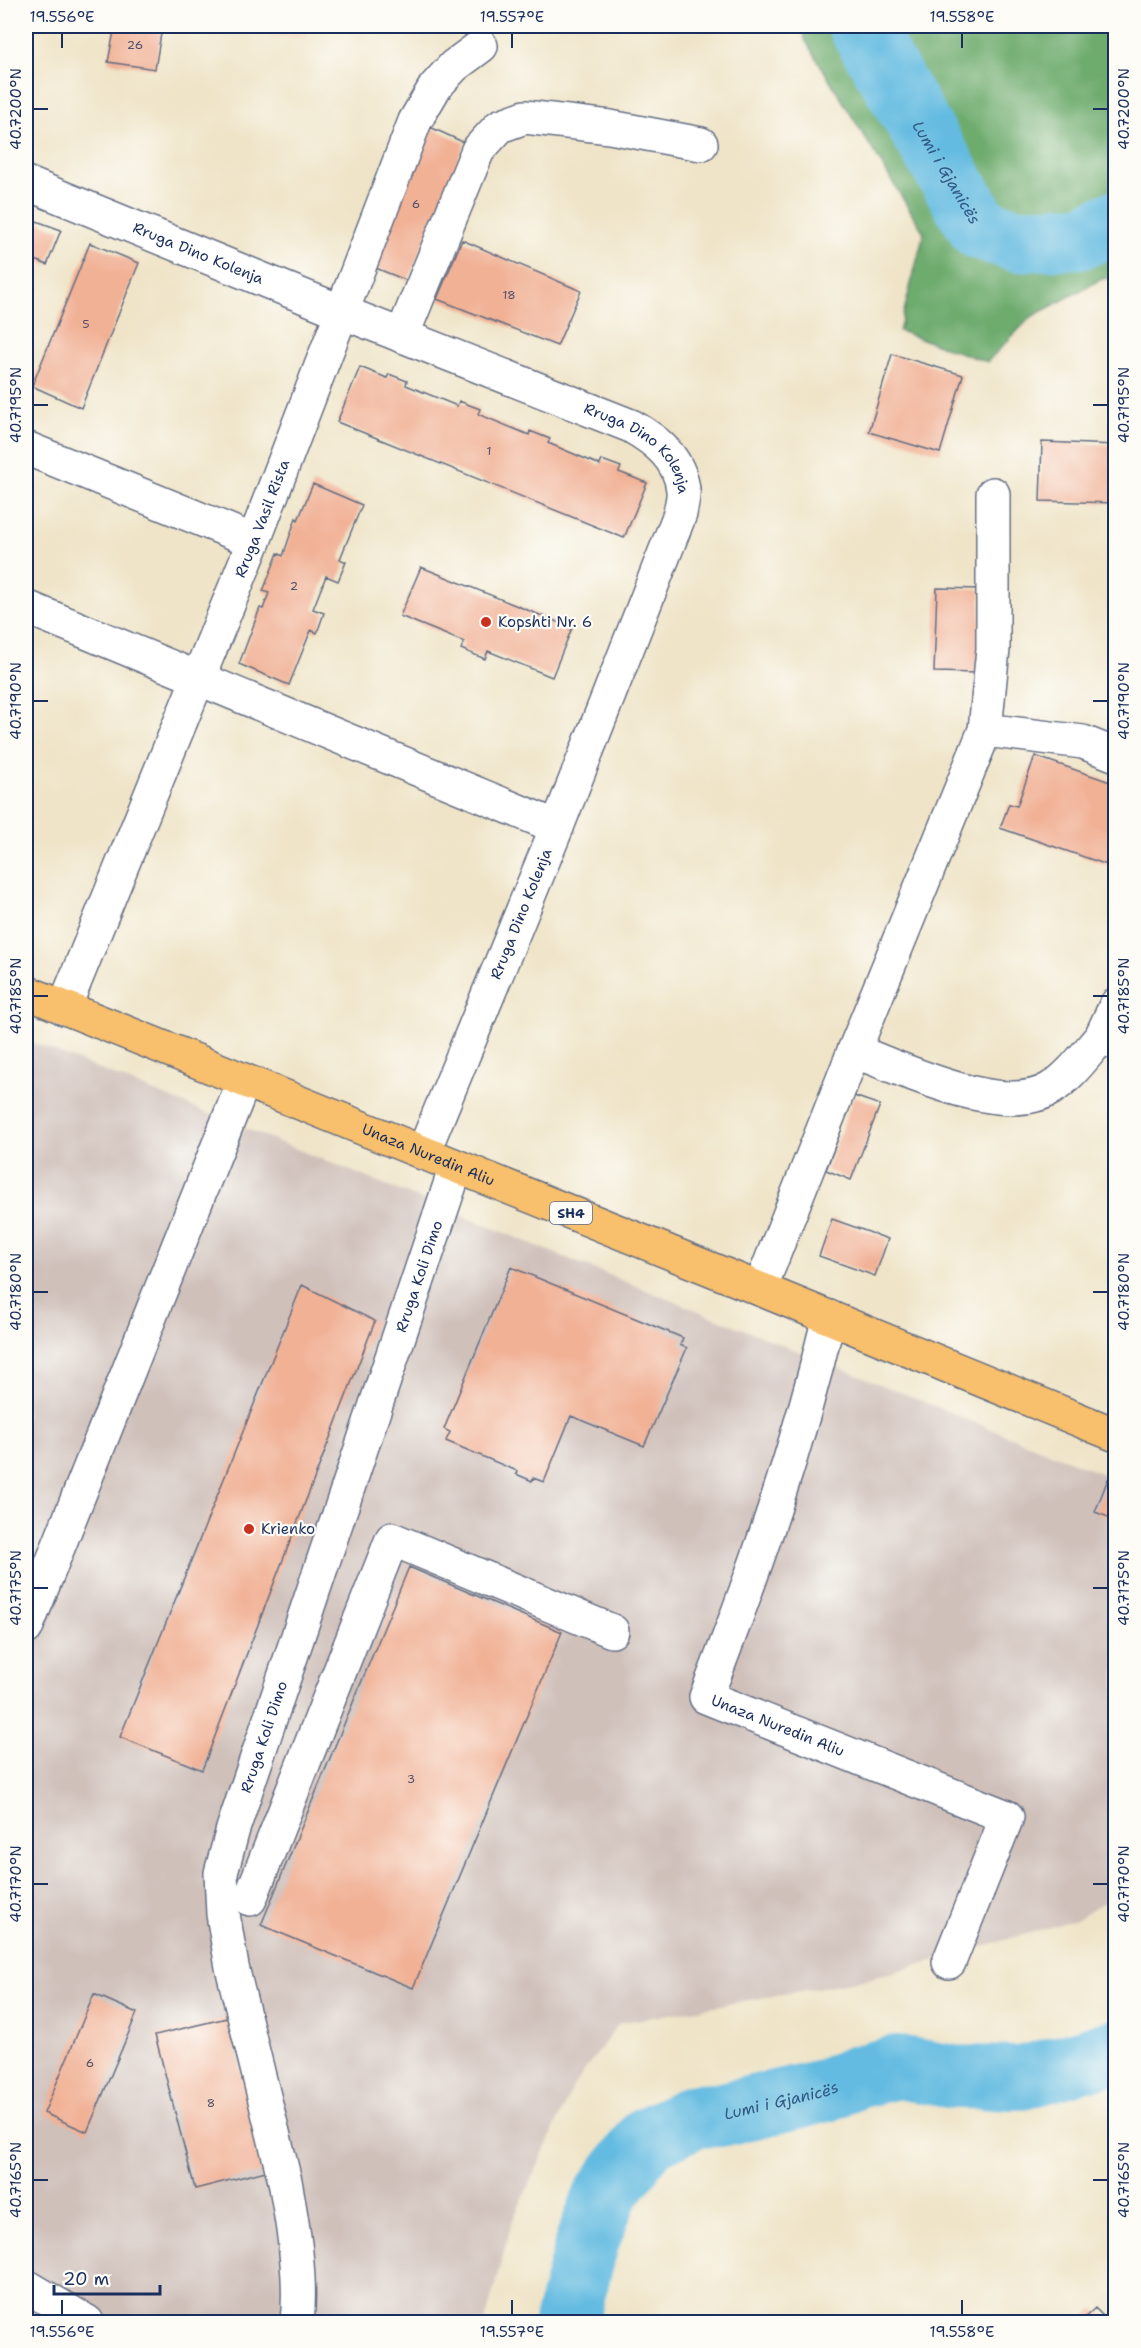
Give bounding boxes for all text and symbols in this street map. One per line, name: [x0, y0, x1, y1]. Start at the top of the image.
text: 19.556°E: [29, 7, 95, 27]
text: 19.557°E: [480, 7, 544, 27]
text: 19.558°E: [930, 7, 994, 27]
house number: 26: [127, 37, 143, 53]
text: 40.7200°N: [6, 68, 26, 150]
text: 40.7200°N: [1114, 68, 1134, 150]
water label: Lumi i Gjanicës: [908, 116, 986, 228]
house number: 6: [412, 196, 420, 212]
street label: Rruga Dino Kolenja: [130, 218, 267, 289]
house number: 18: [502, 287, 516, 303]
house number: 5: [82, 316, 90, 332]
text: 40.7195°N: [6, 367, 26, 443]
text: 40.7195°N: [1114, 367, 1134, 443]
street label: Rruga Dino Kolenja: [581, 398, 693, 496]
house number: 1: [486, 443, 492, 459]
street label: Rruga Vasil Rista: [230, 456, 294, 581]
house number: 2: [290, 578, 298, 594]
place label: Kopshti Nr. 6: [498, 612, 592, 632]
marker: Kopshti Nr. 6: [479, 615, 493, 629]
text: 40.7190°N: [6, 662, 26, 740]
text: 40.7190°N: [1114, 662, 1134, 740]
street label: Rruga Dino Kolenja: [486, 845, 557, 982]
text: 40.7185°N: [6, 958, 26, 1034]
text: 40.7185°N: [1114, 958, 1134, 1034]
street label: Unaza Nuredin Aliu: [359, 1119, 498, 1191]
road number: SH4: [550, 1202, 592, 1224]
street label: Rruga Koli Dimo: [391, 1218, 447, 1335]
text: 40.7180°N: [6, 1253, 26, 1331]
text: 40.7180°N: [1114, 1253, 1134, 1331]
place label: Krienko: [261, 1519, 315, 1539]
marker: Krienko: [242, 1522, 256, 1536]
text: 40.7175°N: [6, 1550, 26, 1626]
text: 40.7175°N: [1114, 1550, 1134, 1626]
street label: Rruga Koli Dimo: [236, 1678, 292, 1796]
street label: Unaza Nuredin Aliu: [708, 1690, 847, 1761]
house number: 3: [407, 1771, 415, 1787]
text: 40.7170°N: [6, 1845, 26, 1923]
text: 40.7170°N: [1114, 1845, 1134, 1923]
house number: 6: [86, 2055, 94, 2071]
water label: Lumi i Gjanicës: [722, 2076, 842, 2124]
house number: 8: [207, 2095, 215, 2111]
text: 40.7165°N: [6, 2142, 26, 2218]
text: 40.7165°N: [1114, 2142, 1134, 2218]
scale bar: [54, 2258, 160, 2296]
text: 20 m: [63, 2267, 109, 2291]
text: 19.556°E: [29, 2322, 95, 2342]
text: 19.557°E: [480, 2322, 544, 2342]
text: 19.558°E: [930, 2322, 994, 2342]

